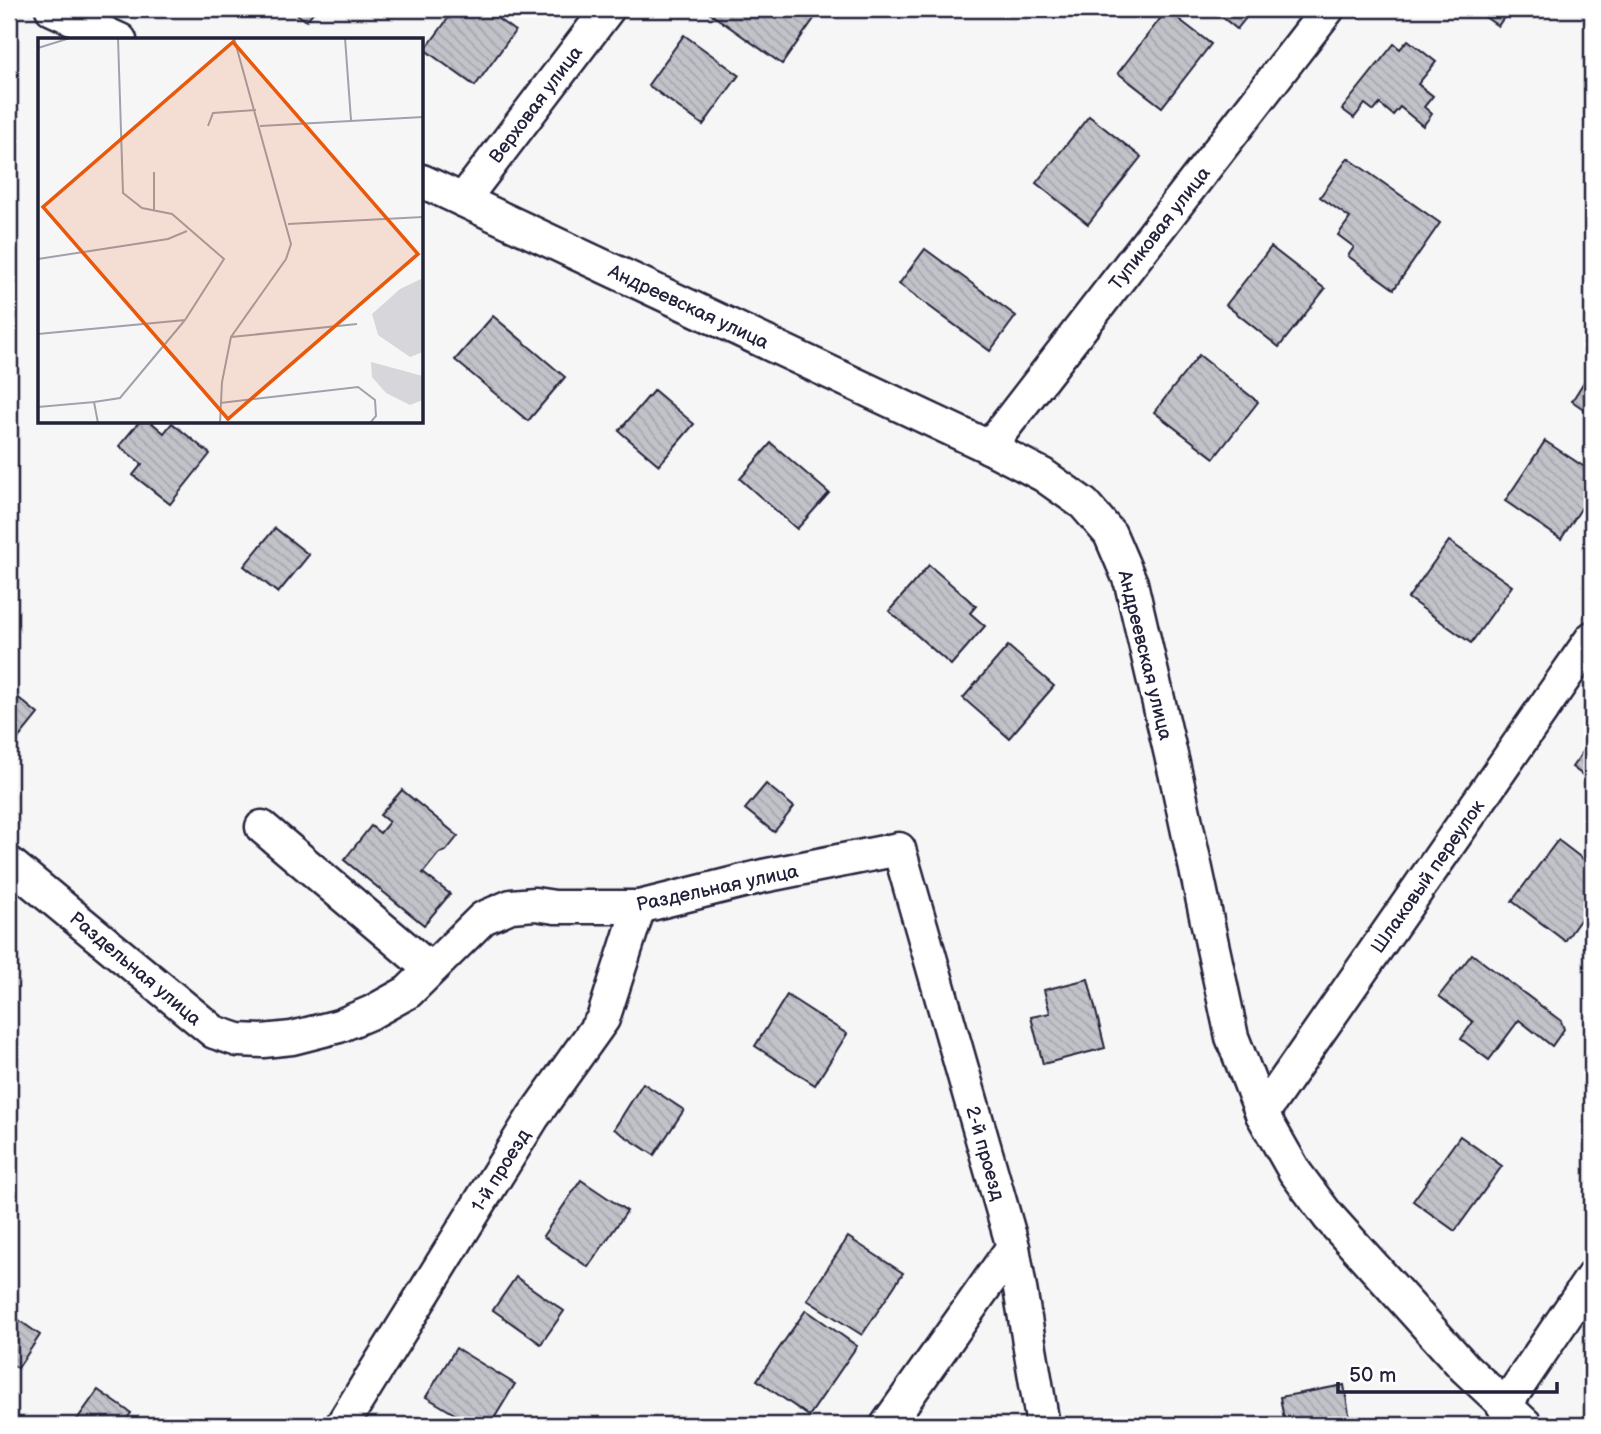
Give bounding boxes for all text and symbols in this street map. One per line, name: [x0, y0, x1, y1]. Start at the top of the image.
inset map: [38, 38, 424, 424]
street label: Верховая улица: [485, 42, 588, 168]
street label: Тупиковая улица: [1105, 163, 1216, 295]
street label: Андреевская улица: [604, 260, 772, 355]
street label: Андреевская улица: [1112, 567, 1177, 743]
street label: Шлаковый переулок: [1367, 796, 1490, 958]
street label: Раздельная улица: [634, 860, 800, 917]
street label: Раздельная улица: [64, 907, 206, 1031]
street label: 2-й проезд: [960, 1104, 1009, 1204]
street label: 1-й проезд: [467, 1125, 536, 1216]
scale bar: [1338, 1350, 1557, 1394]
text: 50 m: [1349, 1363, 1396, 1388]

